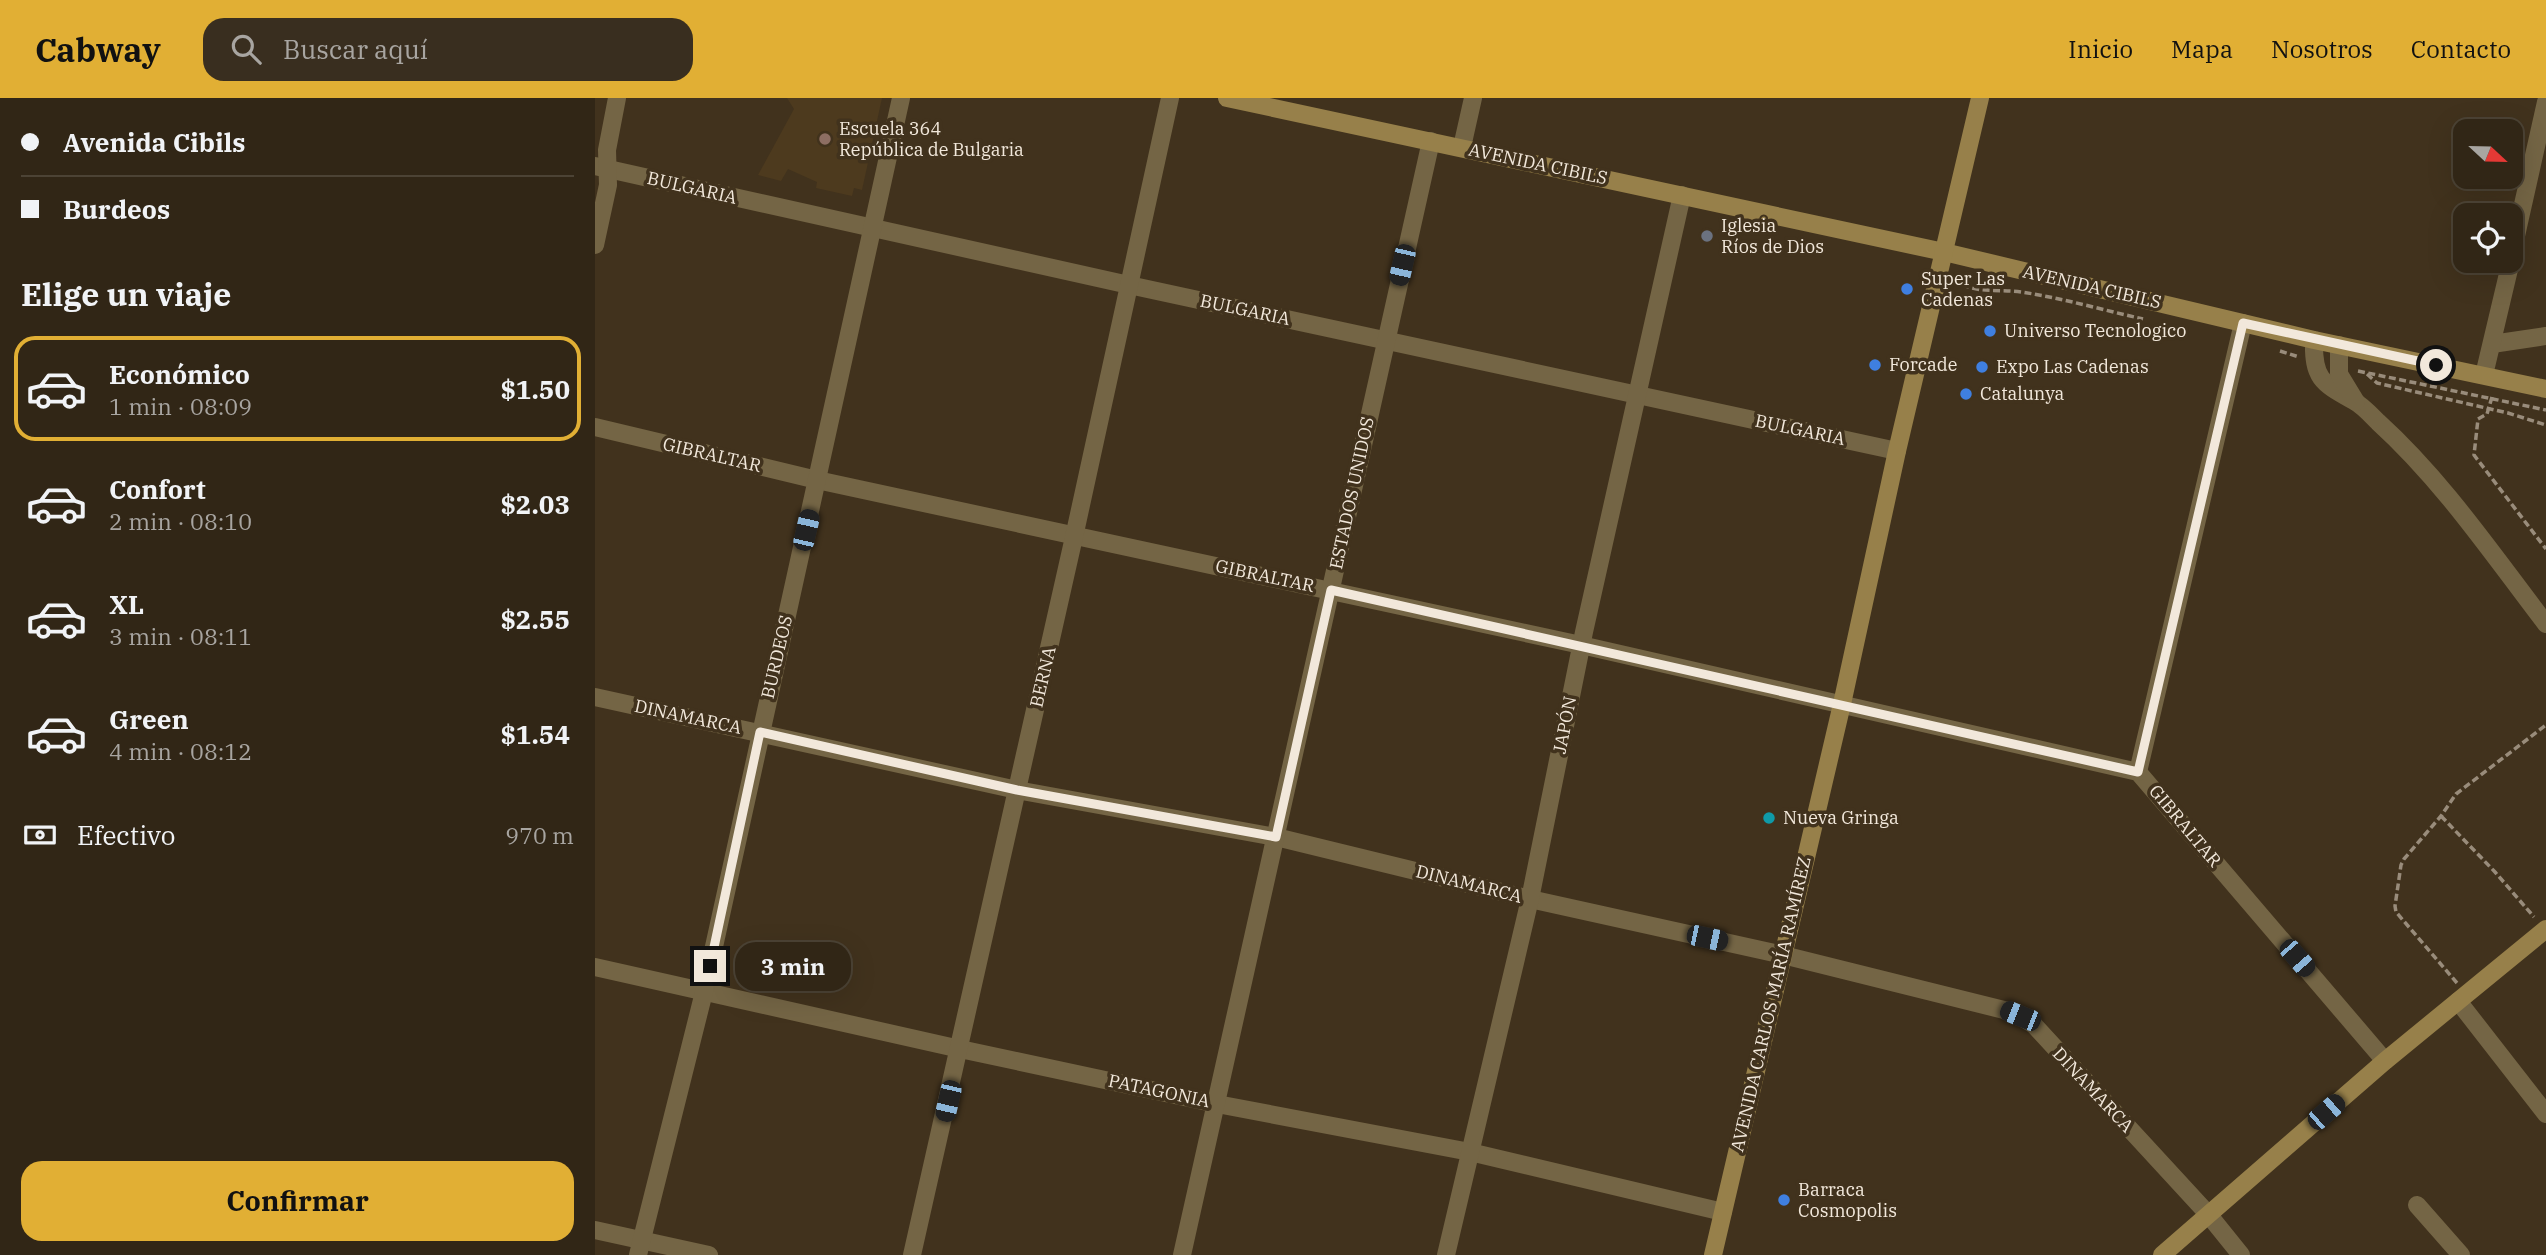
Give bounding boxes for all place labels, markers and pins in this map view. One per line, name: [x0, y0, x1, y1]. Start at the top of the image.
place label: Escuela 364 República de Bulgaria: [839, 117, 1024, 161]
marker: Escuela 364 República de Bulgaria: [817, 131, 833, 147]
place label: Iglesia Ríos de Dios: [1721, 214, 1824, 258]
marker: Iglesia Ríos de Dios: [1699, 228, 1715, 244]
place label: Super Las Cadenas: [1921, 267, 2005, 311]
marker: Super Las Cadenas: [1899, 281, 1915, 297]
place label: Universo Tecnologico: [2004, 319, 2186, 342]
marker: Universo Tecnologico: [1982, 323, 1998, 339]
place label: Forcade: [1889, 353, 1957, 376]
place label: Expo Las Cadenas: [1996, 355, 2149, 378]
marker: Forcade: [1867, 357, 1883, 373]
marker: Expo Las Cadenas: [1974, 359, 1990, 375]
place label: Catalunya: [1980, 382, 2065, 405]
marker: Catalunya: [1958, 386, 1974, 402]
place label: Nueva Gringa: [1783, 806, 1899, 829]
marker: Nueva Gringa: [1761, 810, 1777, 826]
place label: Barraca Cosmopolis: [1798, 1178, 1897, 1222]
marker: Barraca Cosmopolis: [1776, 1192, 1792, 1208]

